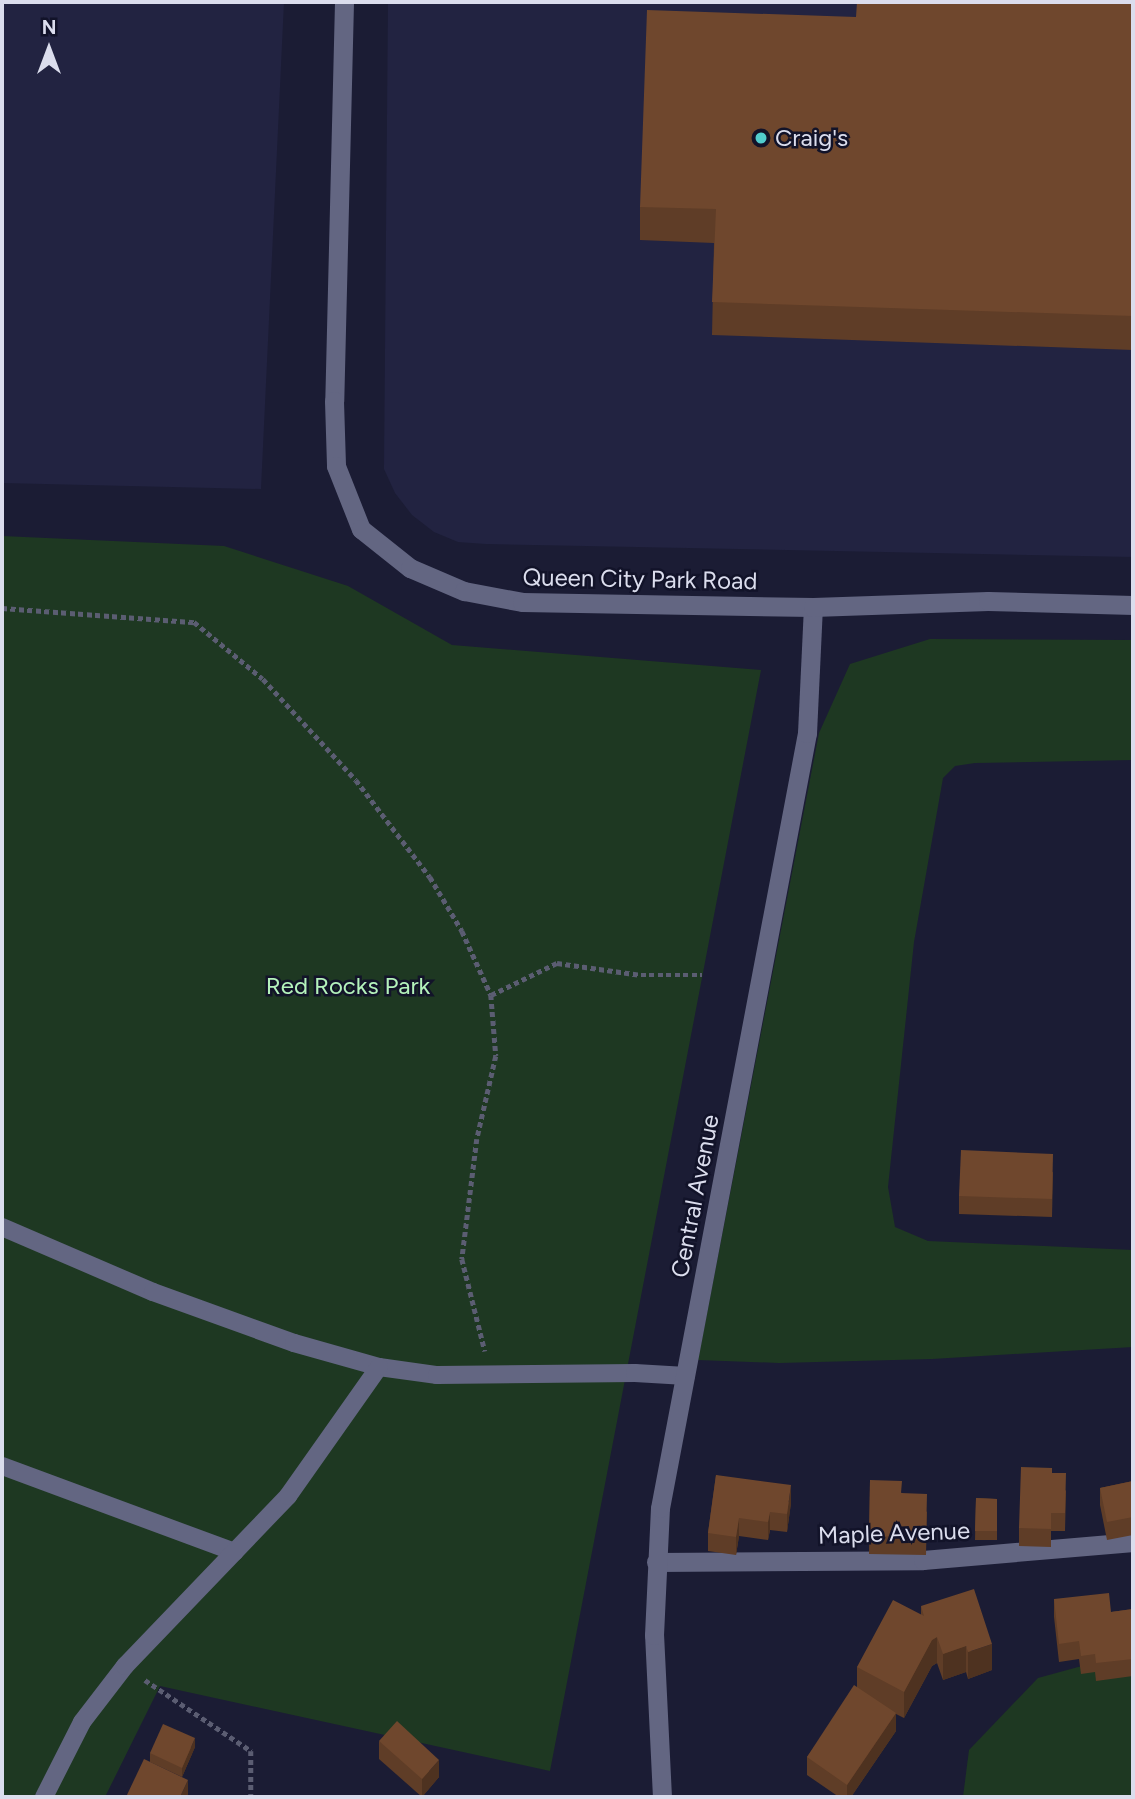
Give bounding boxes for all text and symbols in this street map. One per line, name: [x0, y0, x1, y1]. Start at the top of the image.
north arrow: [14, 14, 84, 84]
text: N: [42, 16, 56, 39]
place label: Craig's: [775, 124, 848, 152]
marker: Craig's: [753, 130, 769, 146]
street label: Queen City Park Road: [522, 563, 758, 595]
park label: Red Rocks Park: [266, 972, 430, 1000]
street label: Central Avenue: [665, 1112, 725, 1280]
street label: Maple Avenue: [817, 1516, 971, 1550]

